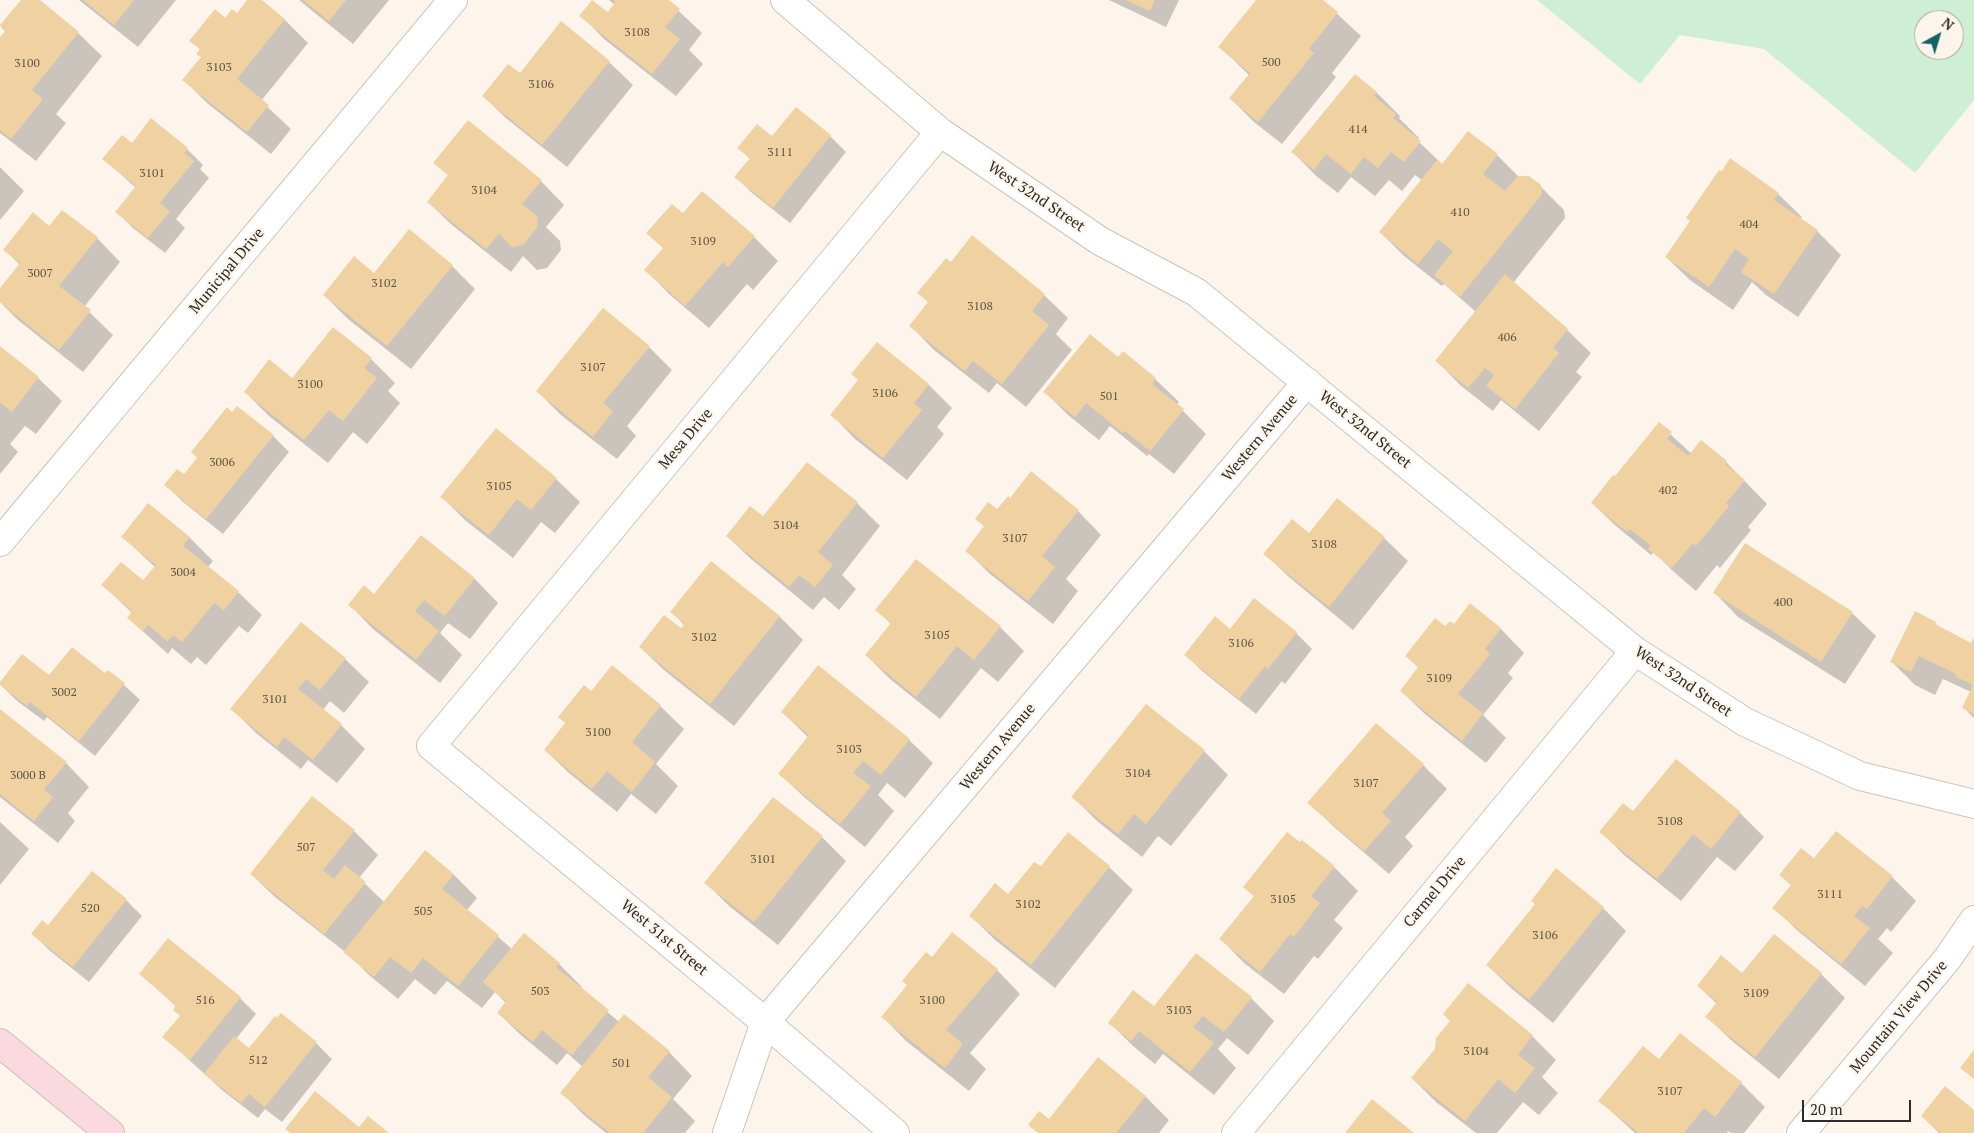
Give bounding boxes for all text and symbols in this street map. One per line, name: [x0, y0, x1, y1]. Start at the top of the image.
north arrow: [1914, 10, 1964, 60]
text: N: [1938, 13, 1958, 34]
house number: 3108: [624, 26, 650, 40]
house number: 500: [1261, 56, 1281, 70]
house number: 3100: [14, 57, 40, 71]
house number: 3103: [206, 61, 232, 75]
house number: 3106: [528, 78, 554, 92]
house number: 414: [1348, 123, 1368, 137]
house number: 3111: [767, 146, 793, 160]
street label: West 32nd Street: [984, 158, 1088, 236]
house number: 3101: [139, 167, 165, 181]
house number: 3104: [471, 184, 497, 198]
house number: 410: [1450, 206, 1470, 220]
house number: 404: [1739, 218, 1759, 232]
street label: Municipal Drive: [186, 224, 268, 318]
house number: 3109: [690, 235, 716, 249]
house number: 3007: [27, 267, 53, 281]
house number: 3102: [371, 277, 397, 291]
house number: 3108: [967, 300, 993, 314]
house number: 406: [1497, 331, 1517, 345]
house number: 3107: [580, 361, 606, 375]
house number: 3100: [297, 378, 323, 392]
house number: 3106: [872, 387, 898, 401]
street label: West 32nd Street: [1315, 387, 1415, 473]
house number: 501: [1099, 390, 1119, 404]
street label: Western Avenue: [1219, 391, 1301, 485]
street label: Mesa Drive: [655, 405, 717, 473]
house number: 3006: [209, 456, 235, 470]
house number: 3105: [486, 480, 512, 494]
house number: 402: [1658, 484, 1678, 498]
house number: 3104: [773, 519, 799, 533]
house number: 3107: [1002, 532, 1028, 546]
house number: 3108: [1311, 538, 1337, 552]
house number: 3004: [170, 566, 196, 580]
house number: 400: [1773, 596, 1793, 610]
house number: 3105: [924, 629, 950, 643]
house number: 3102: [691, 631, 717, 645]
house number: 3106: [1228, 637, 1254, 651]
street label: West 32nd Street: [1631, 643, 1735, 721]
house number: 3109: [1426, 672, 1452, 686]
house number: 3002: [51, 686, 77, 700]
house number: 3101: [262, 693, 288, 707]
street label: Western Avenue: [957, 700, 1039, 794]
house number: 3100: [585, 726, 611, 740]
house number: 3103: [836, 743, 862, 757]
house number: 3104: [1125, 767, 1151, 781]
house number: 3000 B: [10, 769, 46, 783]
house number: 3107: [1353, 777, 1379, 791]
house number: 3108: [1657, 815, 1683, 829]
house number: 507: [296, 841, 316, 855]
house number: 3101: [750, 853, 776, 867]
street label: Carmel Drive: [1400, 853, 1470, 931]
house number: 3111: [1817, 888, 1843, 902]
house number: 3105: [1270, 893, 1296, 907]
street label: West 31st Street: [617, 896, 711, 980]
house number: 3102: [1015, 898, 1041, 912]
house number: 520: [80, 902, 100, 916]
house number: 505: [413, 905, 433, 919]
house number: 3106: [1532, 929, 1558, 943]
street label: Mountain View Drive: [1847, 957, 1951, 1077]
house number: 503: [530, 985, 550, 999]
house number: 3109: [1743, 987, 1769, 1001]
house number: 516: [195, 994, 215, 1008]
house number: 3100: [919, 994, 945, 1008]
house number: 3103: [1166, 1004, 1192, 1018]
house number: 3104: [1463, 1045, 1489, 1059]
house number: 512: [248, 1054, 268, 1068]
house number: 501: [611, 1057, 631, 1071]
house number: 3107: [1657, 1085, 1683, 1099]
scale bar: [1804, 1090, 1913, 1122]
text: 20 m: [1810, 1099, 1843, 1119]

